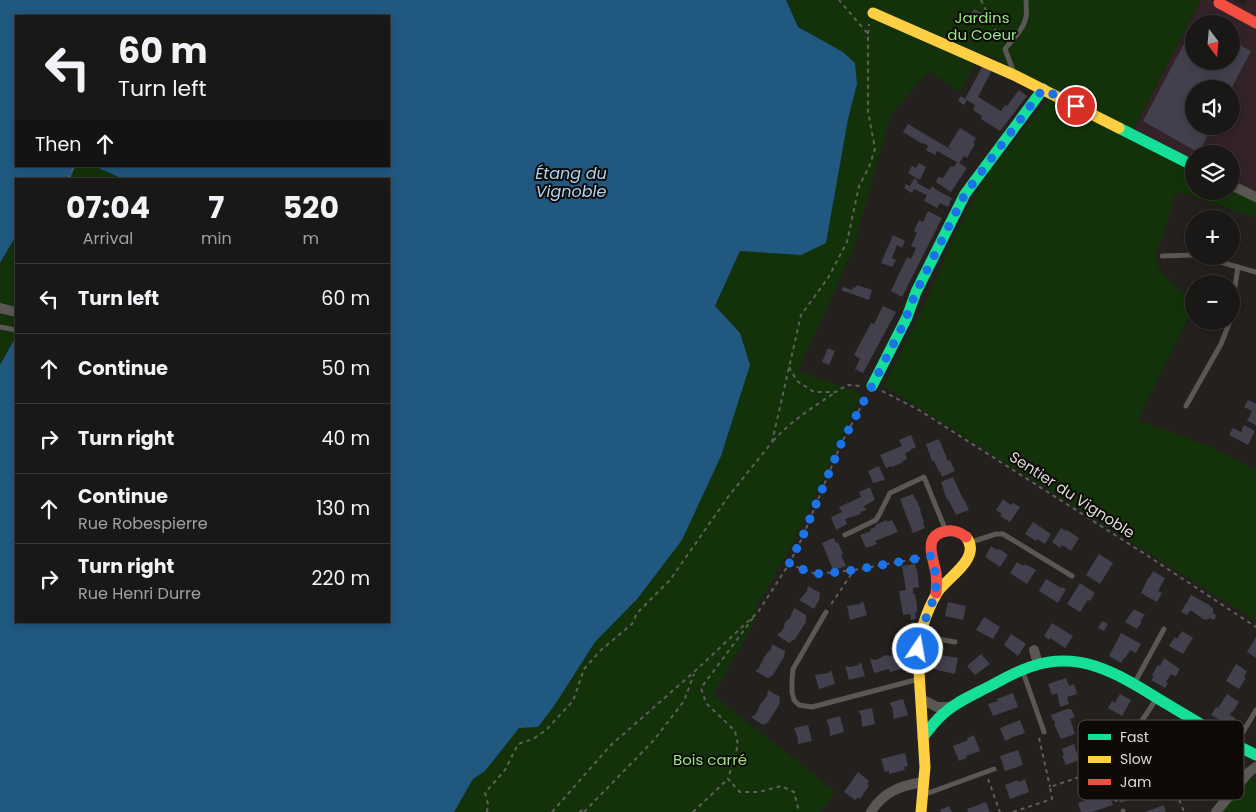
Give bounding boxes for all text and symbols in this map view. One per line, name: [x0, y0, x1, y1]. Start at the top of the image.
park label: Jardins du Coeur: [947, 7, 1017, 45]
north arrow: [1185, 15, 1240, 70]
map controls: [1185, 15, 1240, 330]
text: 60 m: [118, 26, 208, 75]
icon: left: [35, 35, 100, 100]
text: Turn left: [118, 73, 206, 104]
button: sound: [1185, 80, 1240, 135]
pin: [1055, 85, 1097, 127]
icon: arrive: [1062, 92, 1090, 120]
icon: ahead: [91, 130, 119, 158]
text: Then: [35, 131, 81, 158]
button: layers: [1185, 145, 1240, 200]
water label: Étang du Vignoble: [535, 162, 607, 203]
text: 07:04: [66, 186, 150, 229]
text: 7: [208, 186, 224, 229]
text: 520: [283, 186, 339, 229]
button: +: [1185, 210, 1240, 265]
text: Arrival: [83, 227, 133, 250]
text: min: [201, 227, 232, 250]
text: m: [303, 227, 319, 250]
button: −: [1185, 275, 1240, 330]
icon: left: [35, 285, 63, 313]
text: Turn left: [78, 285, 159, 312]
text: 60 m: [321, 285, 370, 312]
icon: ahead: [35, 355, 63, 383]
text: Continue: [78, 355, 168, 382]
text: 50 m: [321, 355, 370, 382]
icon: right: [35, 425, 63, 453]
text: Turn right: [78, 425, 174, 452]
text: 40 m: [321, 425, 370, 452]
street label: Sentier du Vignoble: [1005, 446, 1139, 543]
text: Continue: [78, 483, 168, 510]
icon: ahead: [35, 495, 63, 523]
text: 130 m: [316, 495, 370, 522]
text: Rue Robespierre: [78, 512, 208, 535]
text: Turn right: [78, 553, 174, 580]
icon: right: [35, 565, 63, 593]
text: 220 m: [312, 565, 370, 592]
text: Rue Henri Durre: [78, 582, 201, 605]
position arrow: [891, 622, 943, 674]
legend: [1078, 720, 1244, 800]
text: Fast: [1120, 727, 1149, 747]
park label: Bois carré: [673, 749, 747, 770]
text: Slow: [1120, 749, 1153, 769]
text: Jam: [1120, 772, 1151, 792]

